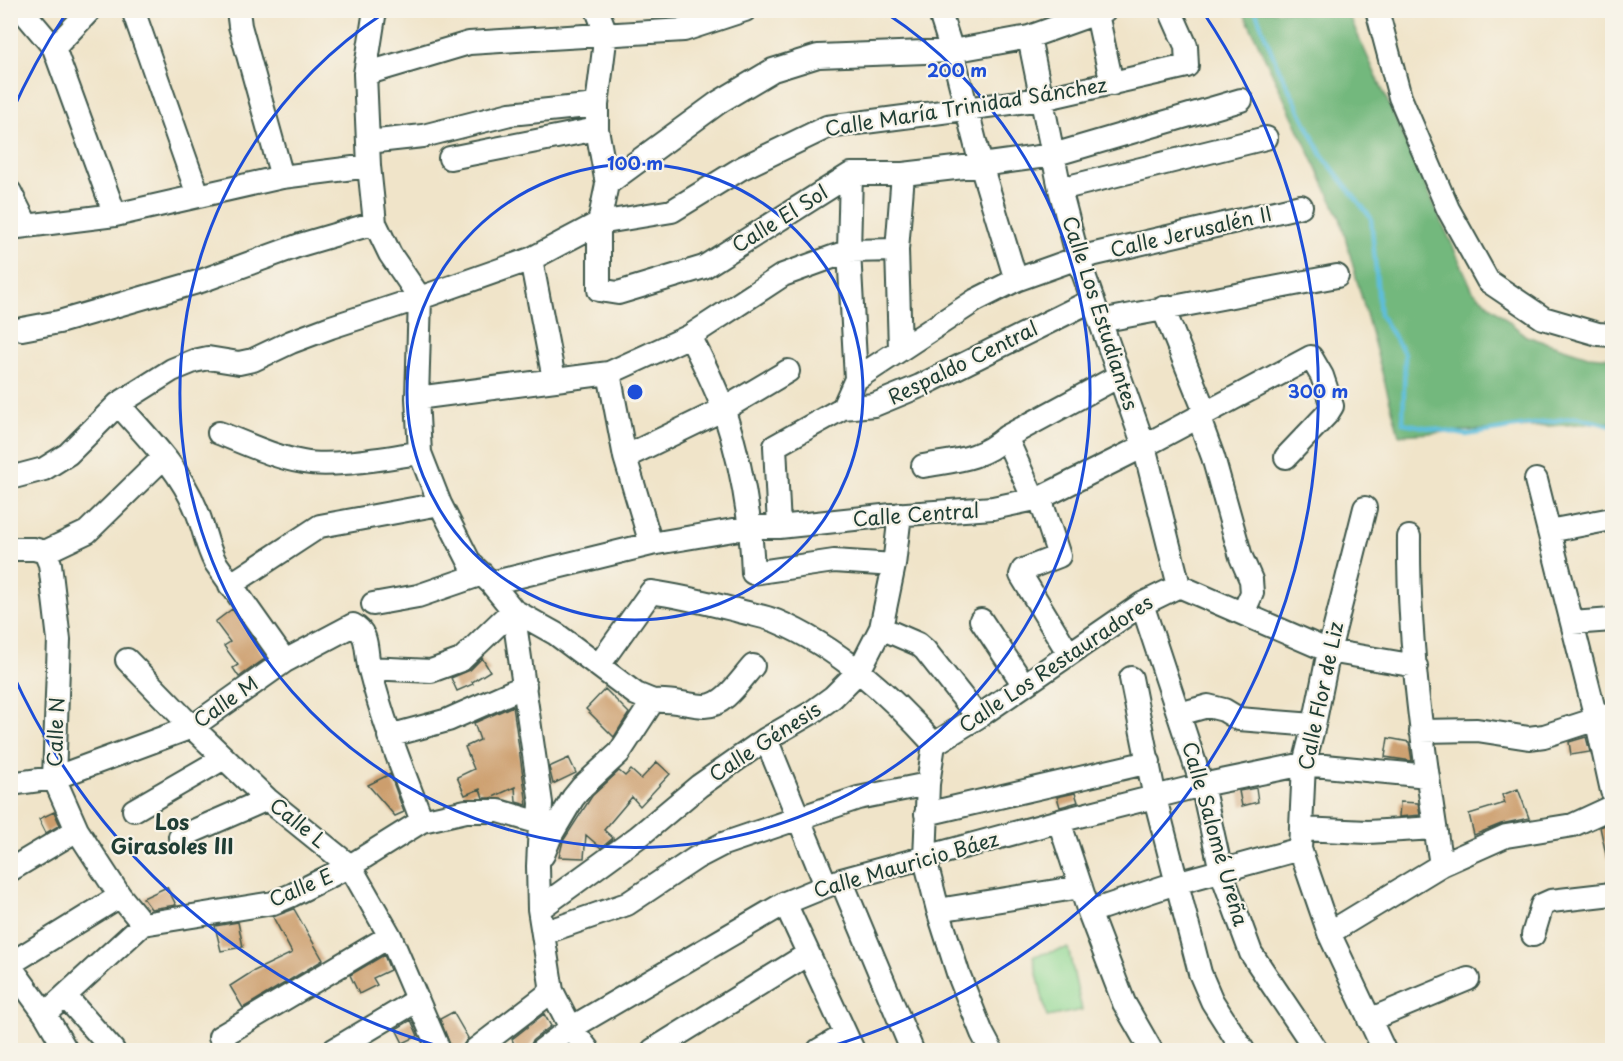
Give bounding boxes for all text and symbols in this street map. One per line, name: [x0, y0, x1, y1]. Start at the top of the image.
text: 200 m: [927, 56, 987, 83]
street label: Calle María Trinidad Sánchez: [823, 69, 1109, 143]
text: 100 m: [607, 149, 663, 176]
street label: Calle El Sol: [726, 177, 833, 260]
street label: Calle Jerusalén II: [1107, 198, 1275, 264]
street label: Calle Los Estudiantes: [1055, 212, 1147, 414]
street label: Respaldo Central: [882, 313, 1043, 412]
text: 300 m: [1288, 377, 1348, 404]
centre of rings: [625, 382, 645, 402]
street label: Calle Central: [852, 495, 980, 533]
street label: Calle Los Restauradores: [952, 587, 1158, 739]
street label: Calle Flor de Liz: [1290, 619, 1350, 773]
street label: Calle M: [187, 668, 264, 734]
street label: Calle Génesis: [703, 694, 826, 789]
street label: Calle N: [39, 696, 71, 767]
street label: Calle Salomé Ureña: [1175, 738, 1257, 930]
street label: Calle L: [264, 790, 334, 855]
district label: Los Girasoles III: [111, 805, 233, 861]
street label: Calle Mauricio Báez: [810, 823, 1002, 905]
street label: Calle E: [264, 860, 337, 914]

